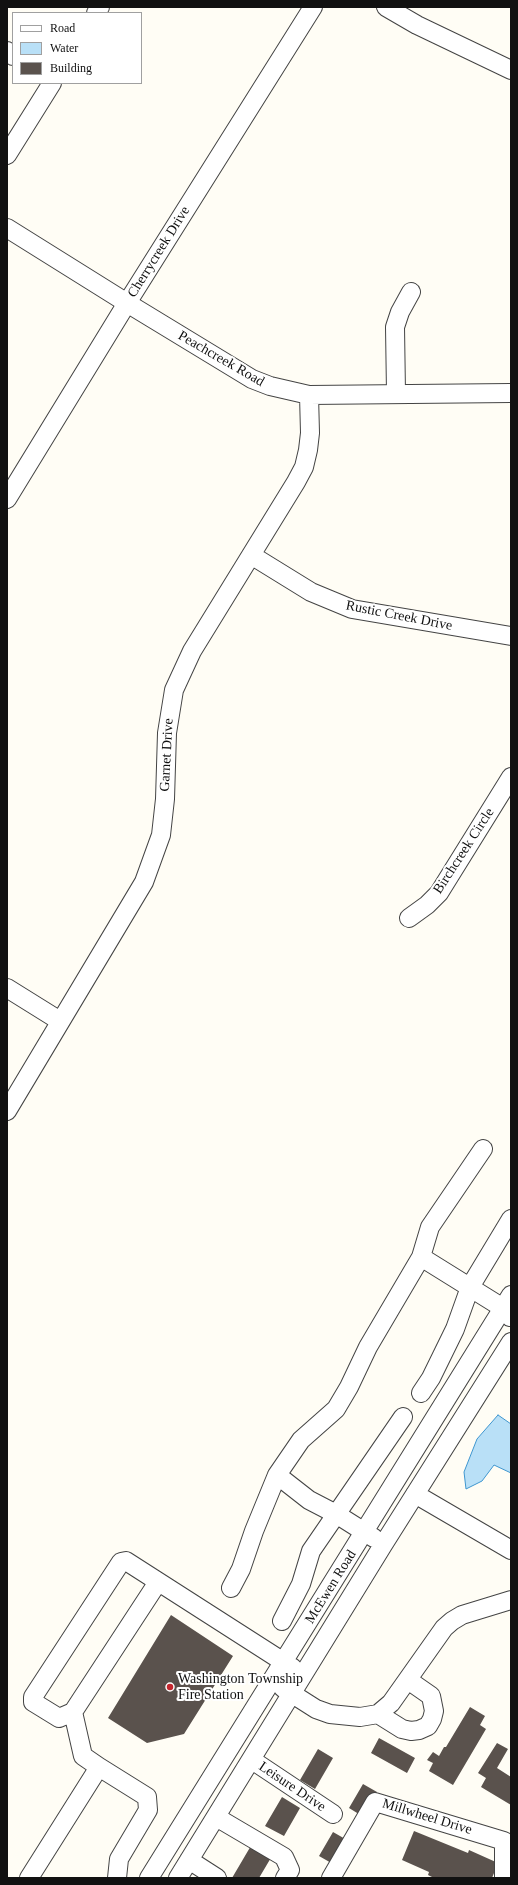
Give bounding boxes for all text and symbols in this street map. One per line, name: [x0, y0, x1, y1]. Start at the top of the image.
legend: [12, 12, 142, 84]
text: Road: [50, 21, 75, 35]
text: Water: [50, 41, 78, 55]
text: Building: [50, 61, 92, 75]
street label: Cherrycreek Drive: [124, 203, 194, 301]
street label: Peachcreek Road: [175, 328, 267, 390]
street label: Rustic Creek Drive: [344, 597, 454, 635]
street label: Garnet Drive: [157, 718, 177, 792]
street label: Birchcreek Circle: [430, 805, 498, 897]
street label: McEwen Road: [302, 1547, 360, 1627]
place label: Washington Township Fire Station: [178, 1671, 303, 1704]
marker: Washington Township Fire Station: [165, 1682, 175, 1692]
street label: Leisure Drive: [255, 1758, 329, 1816]
street label: Millwheel Drive: [380, 1795, 474, 1839]

